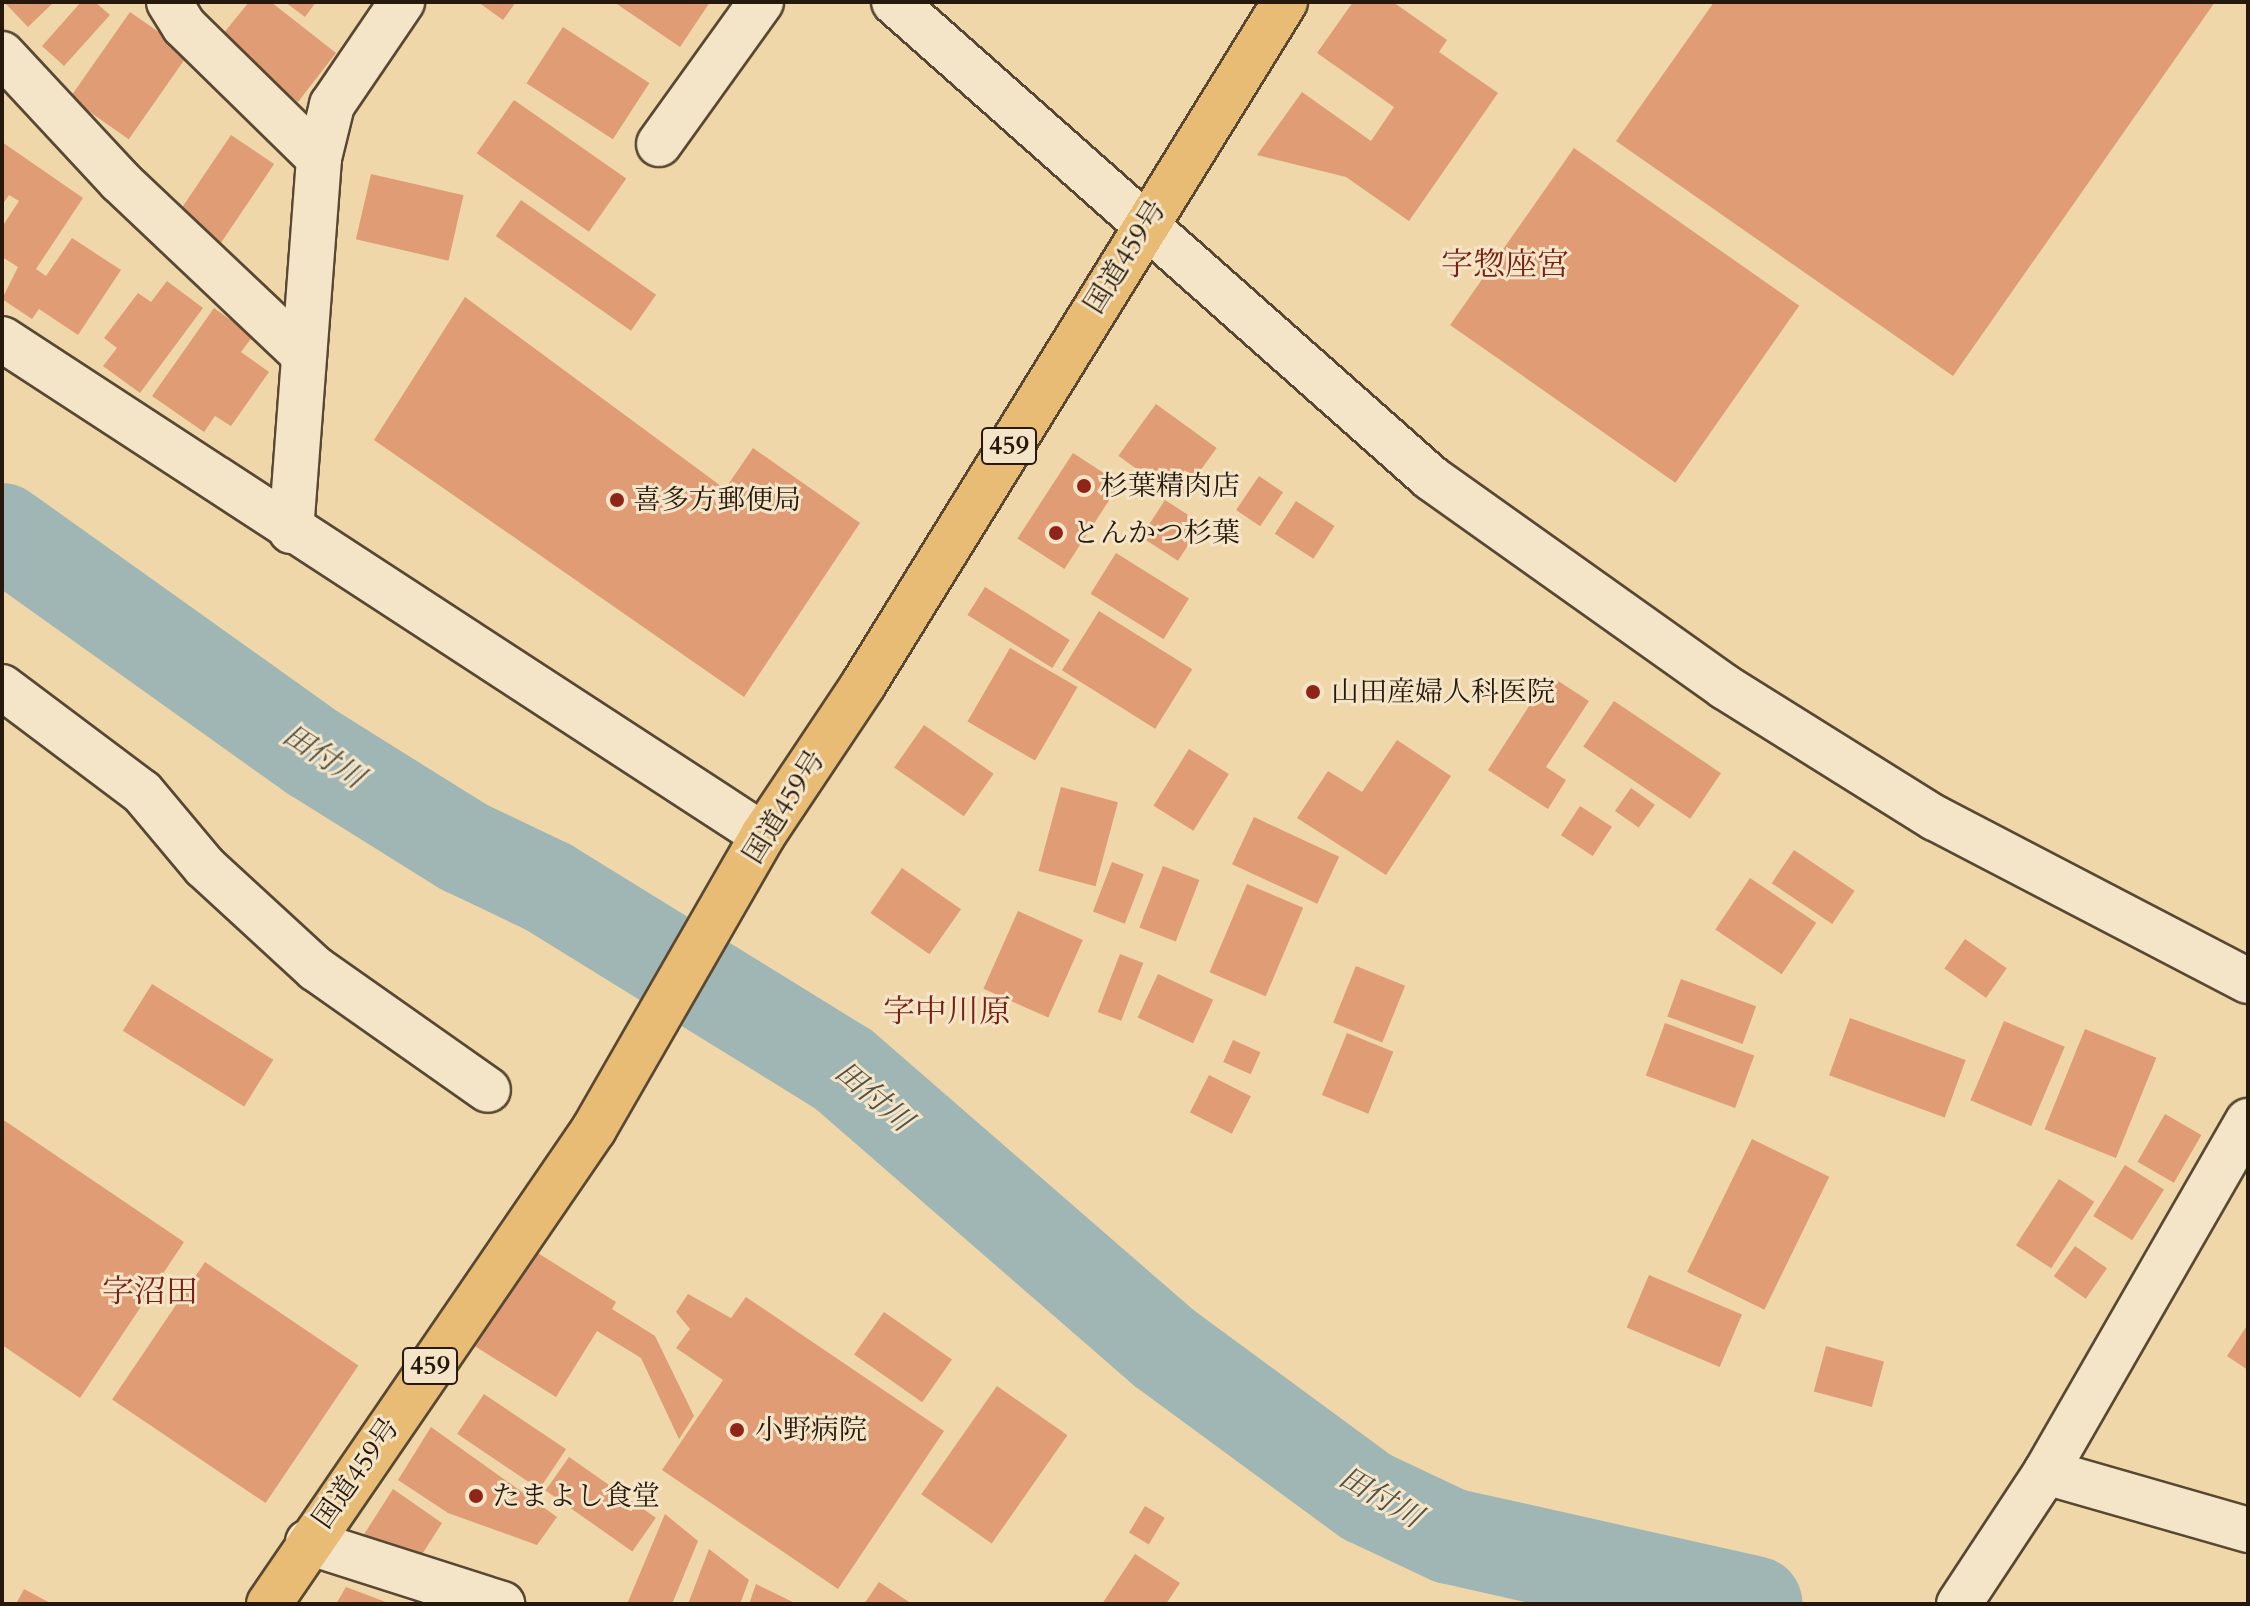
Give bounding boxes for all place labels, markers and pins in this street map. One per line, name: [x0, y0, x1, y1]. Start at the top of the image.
place label: 杉葉精肉店: [1100, 469, 1240, 503]
marker: 杉葉精肉店: [1075, 477, 1093, 495]
place label: 喜多方郵便局: [633, 483, 801, 517]
marker: 喜多方郵便局: [608, 491, 626, 509]
place label: とんかつ杉葉: [1072, 516, 1240, 550]
marker: とんかつ杉葉: [1047, 524, 1065, 542]
place label: 山田産婦人科医院: [1331, 675, 1555, 709]
marker: 山田産婦人科医院: [1302, 681, 1324, 703]
place label: 小野病院: [755, 1413, 867, 1447]
marker: 小野病院: [726, 1419, 748, 1441]
place label: たまよし食堂: [492, 1479, 660, 1513]
marker: たまよし食堂: [467, 1487, 485, 1505]

